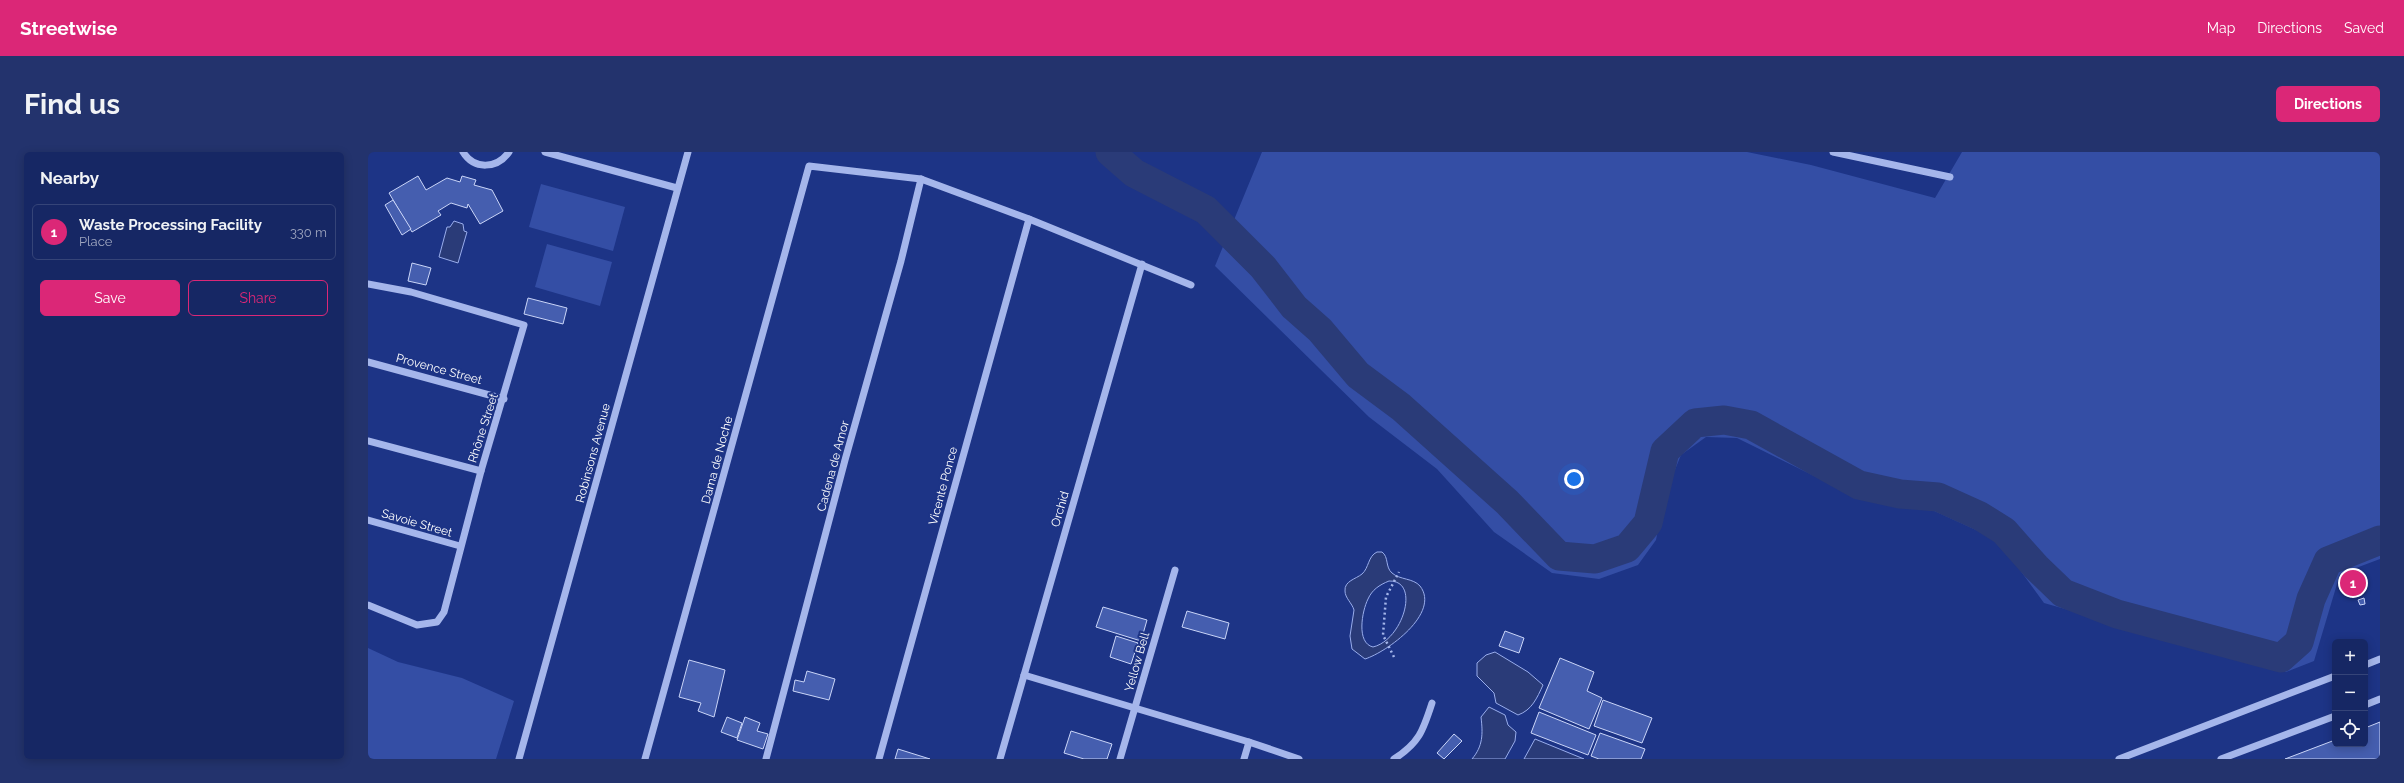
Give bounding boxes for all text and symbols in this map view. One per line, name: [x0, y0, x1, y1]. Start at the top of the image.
text: Streetwise: [20, 17, 117, 39]
text: Map: [2207, 20, 2235, 36]
text: Directions: [2257, 20, 2322, 36]
text: Saved: [2344, 20, 2384, 36]
button: Directions: [2276, 86, 2380, 122]
text: Find us: [24, 88, 120, 121]
text: Nearby: [40, 168, 99, 188]
text: Waste Processing Facility: [79, 216, 262, 234]
text: 1: [51, 225, 57, 240]
text: 330 m: [290, 225, 327, 240]
text: Place: [79, 234, 112, 249]
button: Save: [40, 280, 180, 316]
button: Share: [188, 280, 328, 316]
street label: Provence Street: [394, 351, 484, 387]
street label: Rhône Street: [465, 391, 501, 465]
street label: Robinsons Avenue: [573, 402, 613, 504]
street label: Dama de Noche: [699, 415, 735, 505]
street label: Cadena de Amor: [814, 418, 852, 513]
street label: Vicente Ponce: [926, 445, 960, 527]
your location: [1564, 469, 1584, 489]
street label: Orchid: [1048, 489, 1072, 529]
street label: Savoie Street: [380, 506, 454, 540]
pin: 1: [2340, 568, 2366, 598]
street label: Yellow Bell: [1122, 630, 1152, 693]
map controls: [2332, 639, 2368, 747]
button: +: [2332, 639, 2368, 675]
button: −: [2332, 675, 2368, 711]
button: locate: [2332, 711, 2368, 747]

